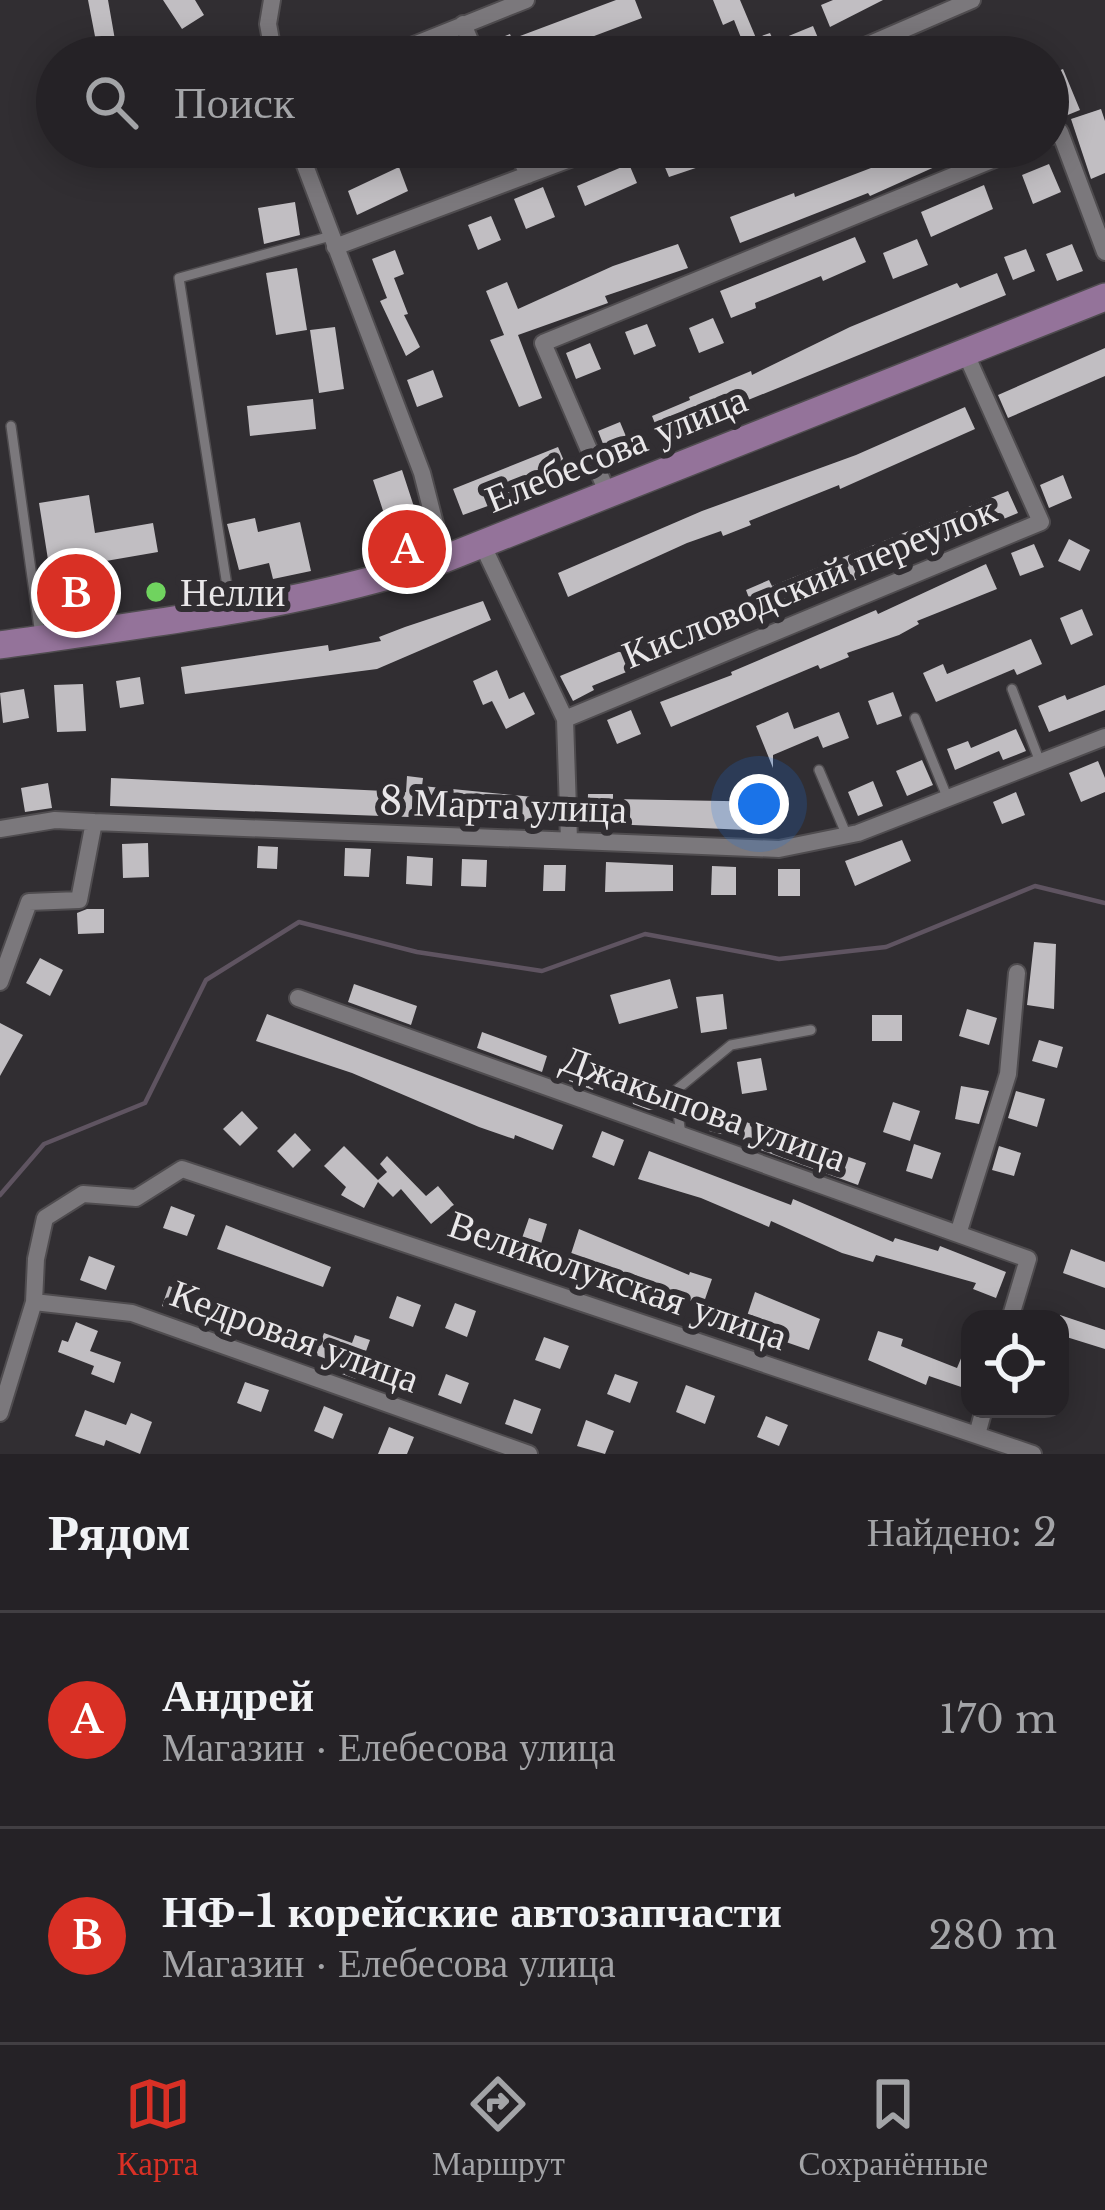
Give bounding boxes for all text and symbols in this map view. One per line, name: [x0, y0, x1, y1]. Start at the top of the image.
search box: [36, 36, 1069, 168]
icon: search: [78, 69, 144, 135]
text: Поиск: [174, 74, 295, 130]
street label: Елебесова улица: [478, 374, 754, 524]
street label: Кисловодский переулок: [615, 485, 1003, 679]
pin: A: [368, 504, 446, 594]
pin: B: [37, 548, 115, 638]
place label: Нелли: [180, 568, 285, 617]
marker: Нелли: [143, 579, 169, 605]
your location: [729, 774, 789, 834]
street label: 8 Марта улица: [378, 776, 628, 834]
street label: Джакыпова улица: [555, 1034, 853, 1182]
street label: Великолукская улица: [442, 1199, 794, 1361]
street label: Кедровая улица: [164, 1268, 426, 1404]
map controls: [961, 1310, 1069, 1418]
button: locate: [961, 1310, 1069, 1418]
text: Рядом: [48, 1501, 191, 1564]
text: Найдено: 2: [867, 1508, 1057, 1557]
text: Андрей: [162, 1667, 314, 1723]
text: A: [71, 1695, 103, 1744]
text: 170 m: [939, 1695, 1057, 1744]
text: Магазин · Елебесова улица: [162, 1723, 616, 1772]
text: НФ-1 корейские автозапчасти: [162, 1883, 782, 1939]
text: B: [71, 1911, 103, 1960]
text: 280 m: [928, 1911, 1057, 1960]
text: Магазин · Елебесова улица: [162, 1939, 616, 1988]
tab: Карта: [117, 2071, 199, 2184]
tab: Маршрут: [432, 2071, 565, 2184]
tab: Сохранённые: [798, 2071, 988, 2184]

